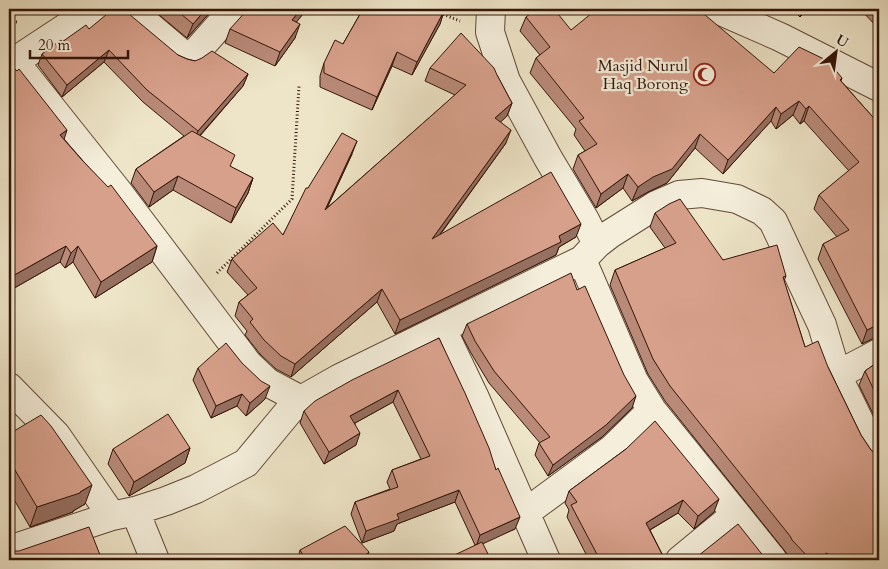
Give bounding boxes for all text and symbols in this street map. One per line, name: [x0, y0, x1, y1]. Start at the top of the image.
scale bar: [30, 28, 128, 60]
north arrow: [810, 28, 860, 78]
text: U: [832, 30, 852, 52]
text: 20 m: [38, 35, 70, 55]
place label: Masjid Nurul Haq Borong: [598, 55, 688, 95]
mosque icon: Masjid Nurul Haq Borong: [692, 62, 716, 86]

